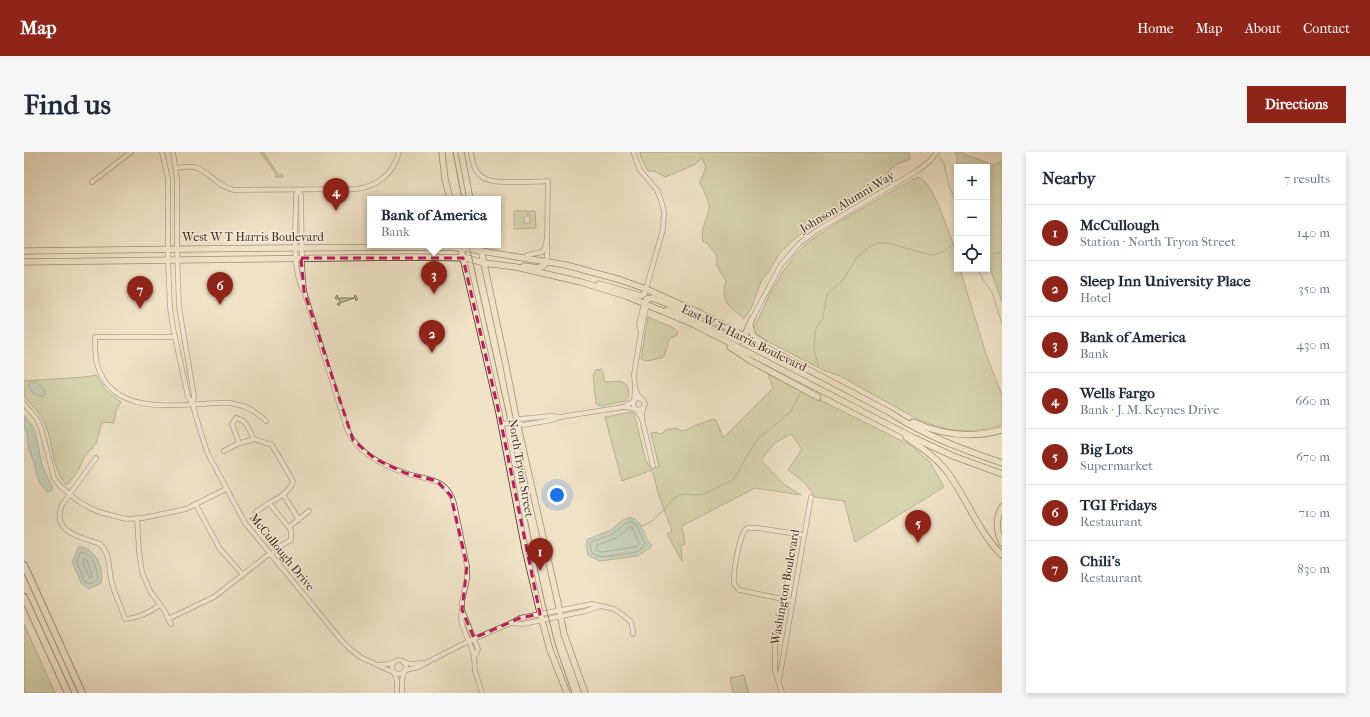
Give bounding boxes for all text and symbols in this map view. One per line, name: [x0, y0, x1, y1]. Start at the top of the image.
text: Map: [20, 17, 56, 39]
text: Home: [1137, 20, 1174, 37]
text: Map: [1196, 20, 1223, 37]
text: About: [1245, 20, 1281, 37]
text: Contact: [1303, 20, 1350, 37]
button: Directions: [1247, 86, 1346, 123]
text: Find us: [24, 88, 111, 121]
map controls: [954, 164, 990, 272]
button: +: [954, 164, 990, 200]
street label: Johnson Alumni Way: [796, 168, 897, 236]
text: Nearby: [1042, 168, 1096, 188]
text: 7 results: [1284, 171, 1330, 186]
pin: 4: [323, 178, 349, 211]
popup: [367, 196, 501, 248]
button: −: [954, 200, 990, 236]
text: Bank of America: [381, 206, 487, 224]
text: McCullough: [1080, 216, 1159, 234]
text: Bank: [381, 224, 410, 239]
text: 1: [1053, 225, 1057, 240]
text: 140 m: [1297, 225, 1330, 240]
street label: West W T Harris Boulevard: [181, 230, 324, 244]
text: Station · North Tryon Street: [1080, 234, 1236, 249]
button: locate: [954, 236, 990, 272]
pin: 3: [421, 261, 447, 294]
pin: 6: [207, 272, 233, 305]
text: Sleep Inn University Place: [1080, 272, 1251, 290]
pin: 7: [127, 276, 153, 309]
text: 2: [1052, 281, 1058, 296]
text: 350 m: [1298, 281, 1330, 296]
text: Hotel: [1080, 290, 1111, 305]
street label: East W T Harris Boulevard: [679, 302, 809, 375]
pin: 2: [419, 320, 445, 353]
text: Bank of America: [1080, 328, 1186, 346]
text: 3: [1052, 337, 1058, 352]
text: 430 m: [1296, 337, 1330, 352]
text: Bank: [1080, 346, 1109, 361]
text: Wells Fargo: [1080, 384, 1155, 402]
text: 4: [1051, 393, 1059, 408]
text: 660 m: [1295, 393, 1330, 408]
text: Bank · J. M. Keynes Drive: [1080, 402, 1220, 417]
street label: North Tryon Street: [505, 418, 537, 519]
text: Big Lots: [1080, 440, 1133, 458]
text: 5: [1052, 449, 1058, 464]
text: 670 m: [1296, 449, 1330, 464]
text: Supermarket: [1080, 458, 1153, 473]
your location: [547, 485, 567, 505]
text: TGI Fridays: [1080, 496, 1157, 514]
text: 6: [1051, 505, 1059, 520]
text: 710 m: [1298, 505, 1330, 520]
pin: 5: [905, 510, 931, 543]
street label: McCullough Drive: [247, 511, 317, 594]
text: Restaurant: [1080, 514, 1142, 529]
street label: Washington Boulevard: [768, 528, 802, 647]
pin: 1: [527, 538, 553, 571]
text: Chili's: [1080, 552, 1120, 570]
text: 7: [1052, 561, 1058, 576]
text: 830 m: [1297, 561, 1330, 576]
text: Restaurant: [1080, 570, 1142, 585]

